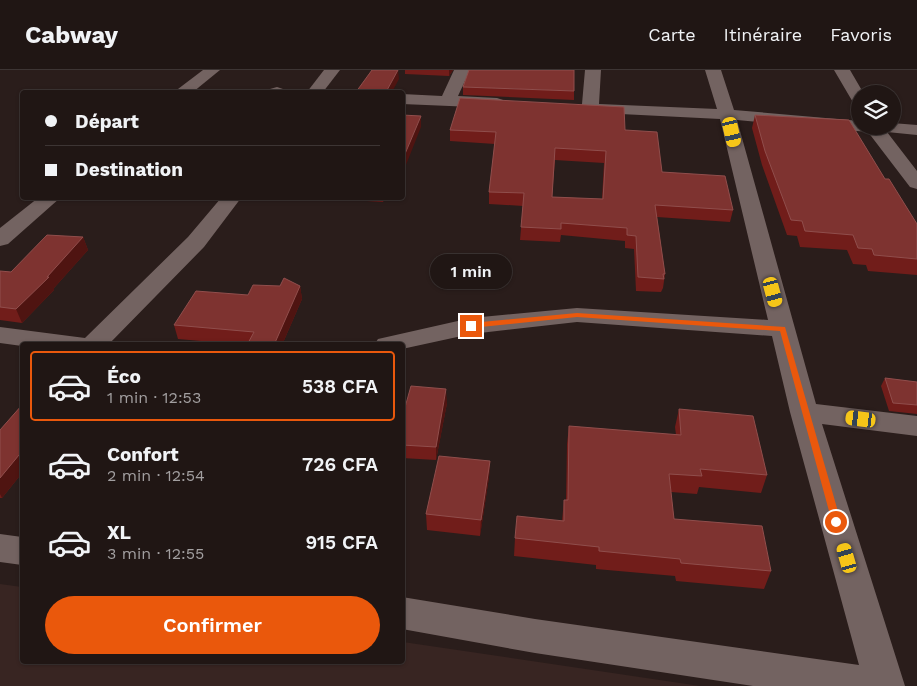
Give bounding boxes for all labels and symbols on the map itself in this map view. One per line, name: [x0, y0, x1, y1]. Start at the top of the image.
car: [721, 116, 742, 148]
callout: 1 min: [430, 254, 512, 288]
car: [761, 276, 784, 308]
route end: [460, 315, 482, 337]
car: [845, 410, 876, 428]
route start: [825, 511, 847, 533]
car: [835, 542, 858, 574]

